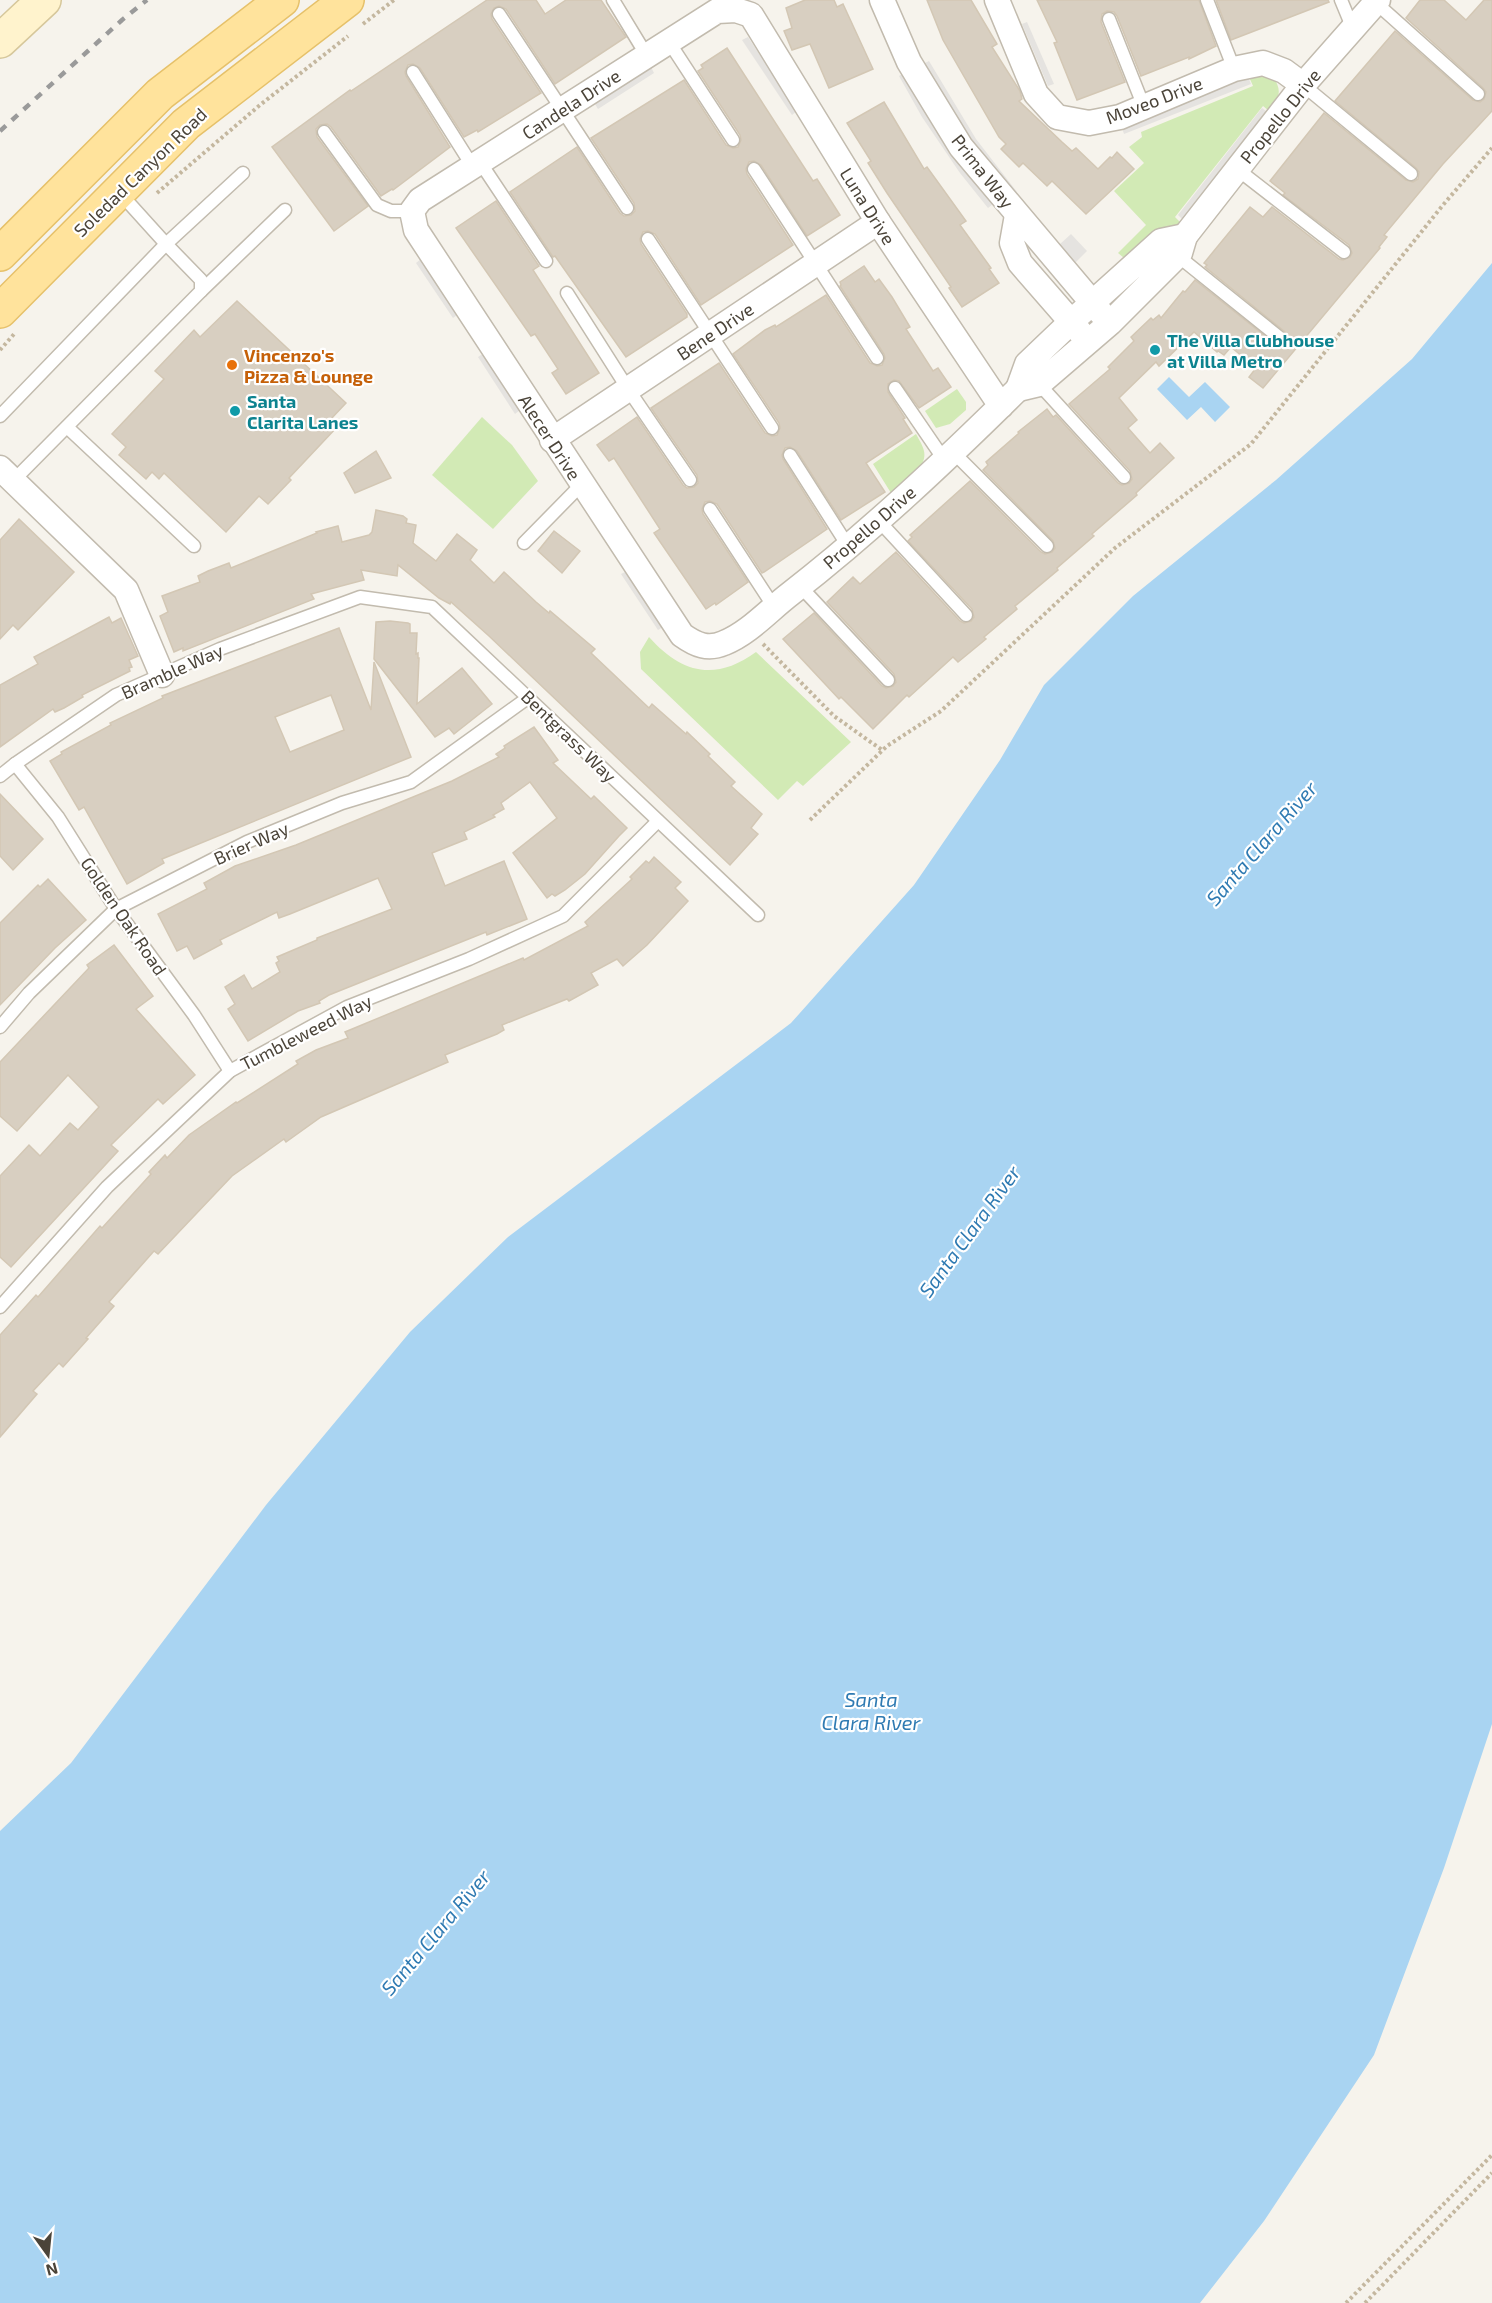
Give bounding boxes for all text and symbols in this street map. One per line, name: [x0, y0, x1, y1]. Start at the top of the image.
street label: Candela Drive: [518, 64, 624, 144]
street label: Propello Drive: [1235, 64, 1325, 168]
street label: Moveo Drive: [1102, 71, 1206, 129]
street label: Soledad Canyon Road: [69, 103, 211, 241]
street label: Prima Way: [947, 130, 1019, 213]
street label: Luna Drive: [836, 163, 900, 249]
street label: Bene Drive: [672, 297, 758, 365]
place label: The Villa Clubhouse at Villa Metro: [1167, 329, 1334, 372]
marker: The Villa Clubhouse at Villa Metro: [1148, 343, 1162, 357]
place label: Vincenzo's Pizza & Lounge: [244, 344, 373, 387]
marker: Vincenzo's Pizza & Lounge: [225, 358, 239, 372]
place label: Santa Clarita Lanes: [247, 390, 358, 433]
street label: Alecer Drive: [514, 390, 586, 484]
marker: Santa Clarita Lanes: [228, 404, 242, 418]
street label: Propello Drive: [818, 481, 920, 573]
street label: Bramble Way: [118, 639, 227, 703]
street label: Bentgrass Way: [517, 685, 621, 787]
water label: Santa Clara River: [1201, 775, 1322, 910]
street label: Brier Way: [210, 817, 292, 869]
street label: Golden Oak Road: [76, 853, 172, 979]
street label: Tumbleweed Way: [237, 989, 376, 1075]
water label: Santa Clara River: [913, 1160, 1025, 1301]
water label: Santa Clara River: [822, 1687, 921, 1734]
water label: Santa Clara River: [375, 1864, 495, 2000]
north arrow: [18, 2225, 78, 2285]
text: N: [44, 2259, 60, 2281]

